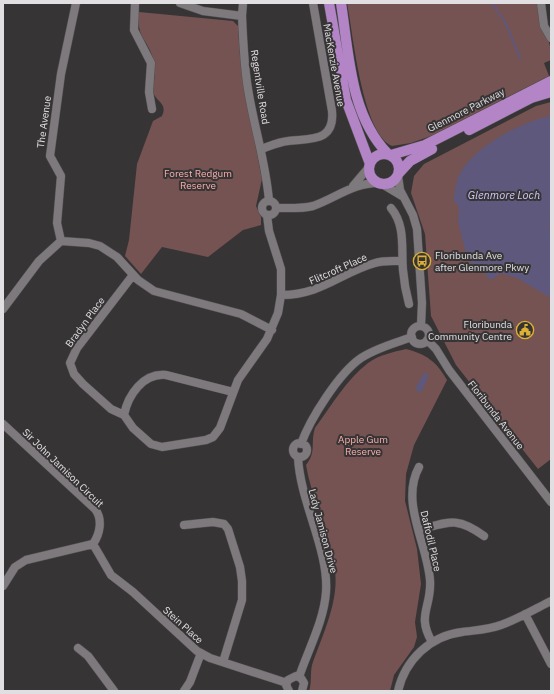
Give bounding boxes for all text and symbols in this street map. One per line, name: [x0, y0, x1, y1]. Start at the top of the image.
street label: MacKenzie Avenue: [320, 22, 348, 108]
street label: Regentville Road: [248, 49, 272, 125]
street label: Glenmore Parkway: [425, 85, 507, 135]
street label: The Avenue: [34, 95, 54, 149]
park label: Forest Redgum Reserve: [164, 167, 232, 192]
water label: Glenmore Loch: [468, 188, 540, 202]
place label: Floribunda Ave after Glenmore Pkwy: [435, 249, 529, 274]
street label: Flitcroft Place: [307, 250, 369, 288]
bus stop icon: Floribunda Ave after Glenmore Pkwy: [412, 251, 432, 271]
street label: Bradyn Place: [62, 294, 108, 350]
place label: Floribunda Community Centre: [428, 318, 513, 343]
public building icon: Floribunda Community Centre: [515, 320, 535, 340]
street label: Floribunda Avenue: [465, 378, 527, 453]
street label: Sir John Jamison Circuit: [20, 426, 107, 511]
park label: Apple Gum Reserve: [338, 433, 388, 458]
street label: Lady Jamison Drive: [305, 487, 341, 575]
street label: Daffodil Place: [418, 509, 444, 573]
street label: Stein Place: [160, 603, 206, 647]

